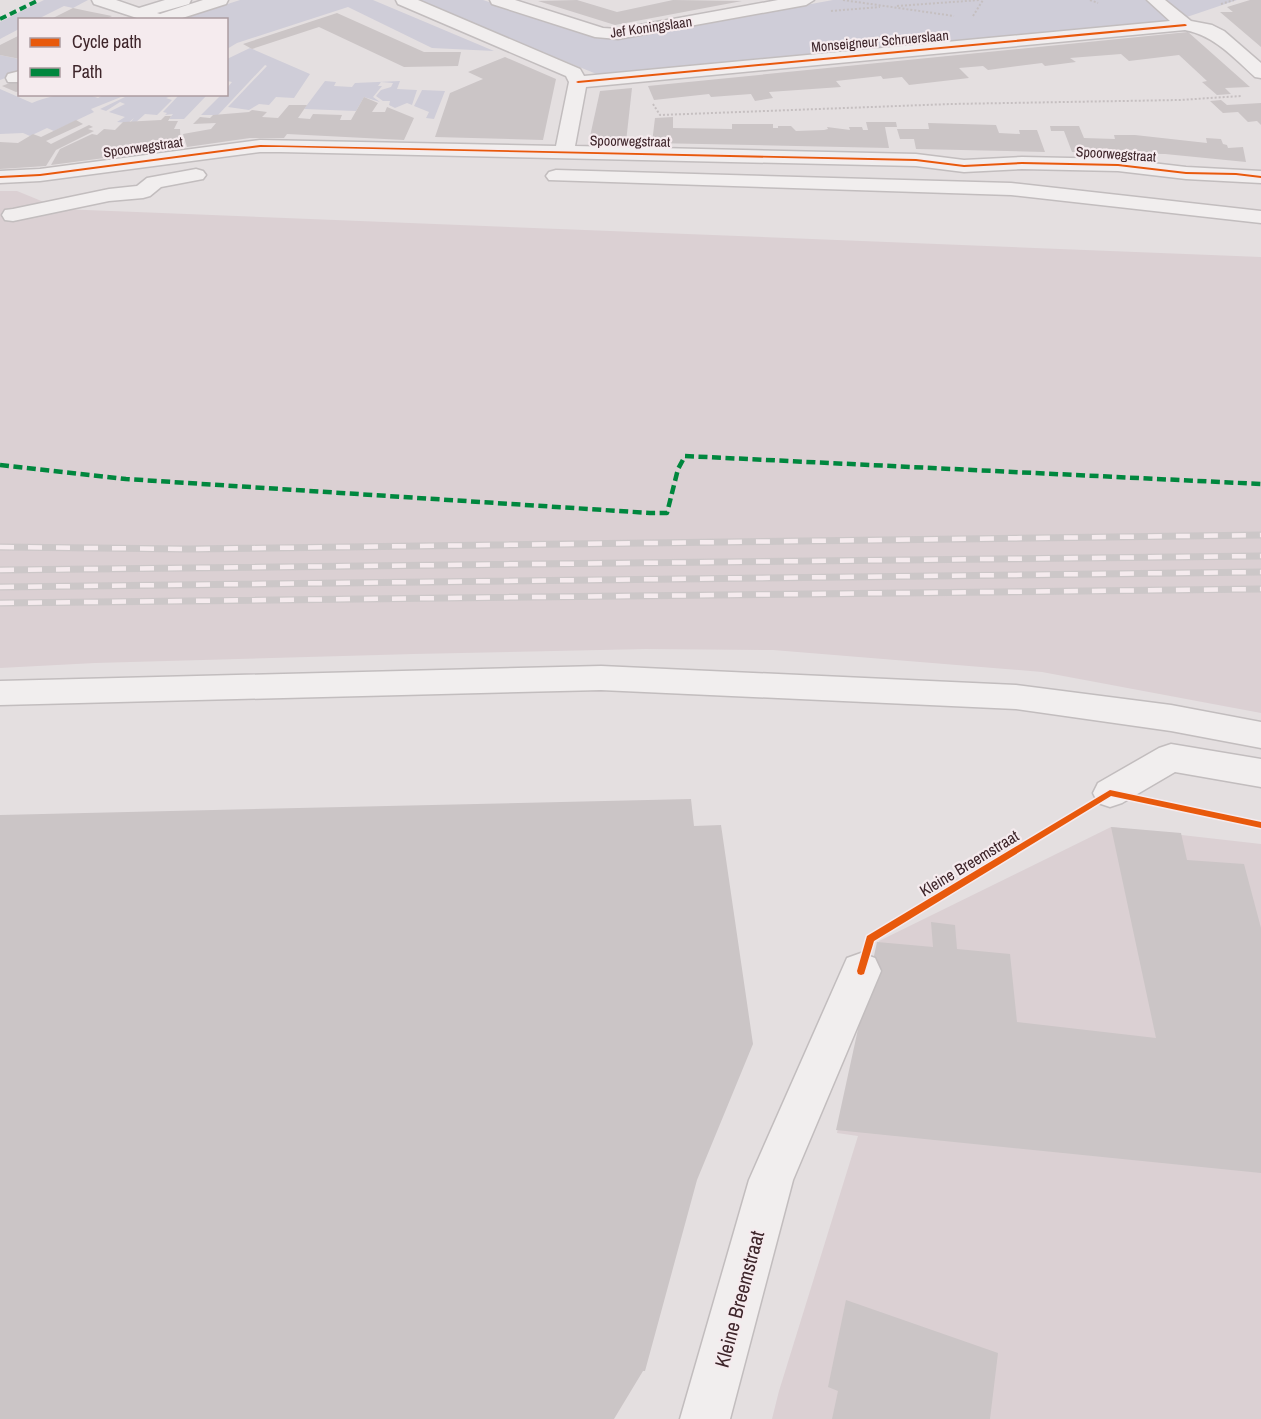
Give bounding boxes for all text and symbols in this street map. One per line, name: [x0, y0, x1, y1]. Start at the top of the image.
street label: Jef Koningslaan: [609, 12, 693, 42]
legend: [18, 18, 228, 96]
street label: Monseigneur Schruerslaan: [811, 26, 949, 56]
text: Cycle path: [72, 29, 142, 54]
text: Path: [72, 59, 102, 84]
street label: Spoorwegstraat: [590, 131, 670, 151]
street label: Spoorwegstraat: [102, 132, 184, 162]
street label: Spoorwegstraat: [1075, 142, 1157, 166]
street label: Kleine Breemstraat: [915, 824, 1023, 901]
street label: Kleine Breemstraat: [708, 1227, 770, 1370]

